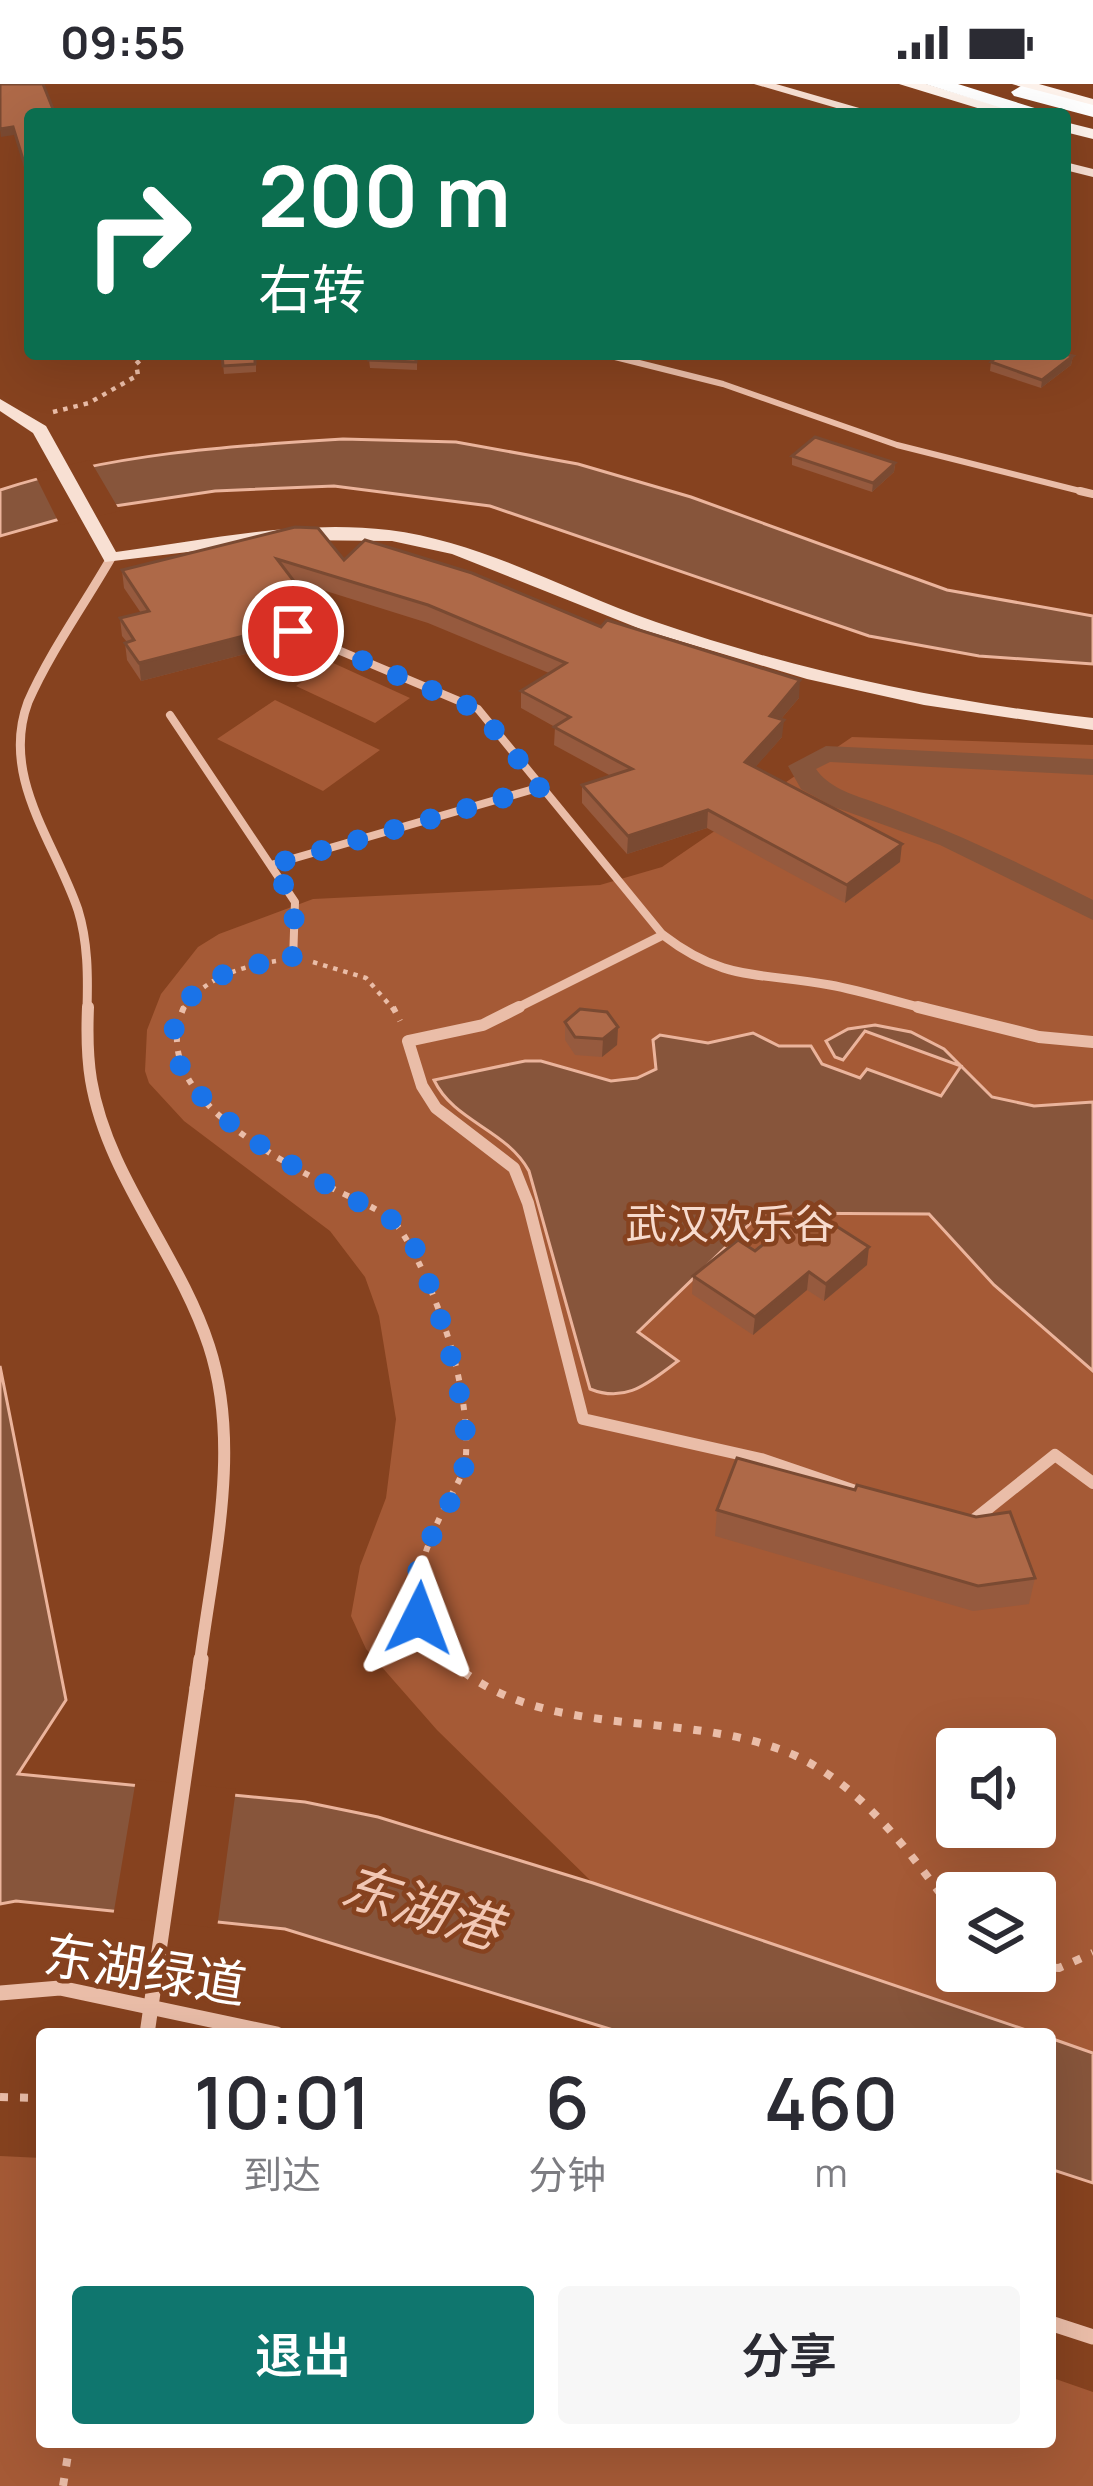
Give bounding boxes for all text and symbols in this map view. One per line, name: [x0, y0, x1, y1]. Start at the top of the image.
text: 09:55: [60, 11, 186, 73]
text: 200 m: [258, 137, 511, 252]
icon: right: [60, 156, 216, 312]
text: 右转: [258, 251, 366, 325]
pin: [242, 580, 344, 682]
icon: arrive: [260, 598, 326, 664]
park label: 武汉欢乐谷: [625, 1194, 835, 1252]
position arrow: [356, 1555, 482, 1681]
map controls: [936, 1728, 1056, 1992]
button: sound: [936, 1728, 1056, 1848]
water label: 东湖港: [333, 1846, 517, 1966]
button: layers: [936, 1872, 1056, 1992]
street label: 东湖绿道: [39, 1918, 251, 2019]
text: 10:01: [194, 2052, 371, 2151]
text: 6: [545, 2052, 590, 2151]
text: 460: [764, 2053, 898, 2152]
text: m: [815, 2145, 848, 2199]
text: 到达: [243, 2147, 321, 2201]
text: 分钟: [528, 2147, 606, 2201]
button: 退出: [72, 2286, 534, 2424]
button: 分享: [558, 2286, 1020, 2424]

